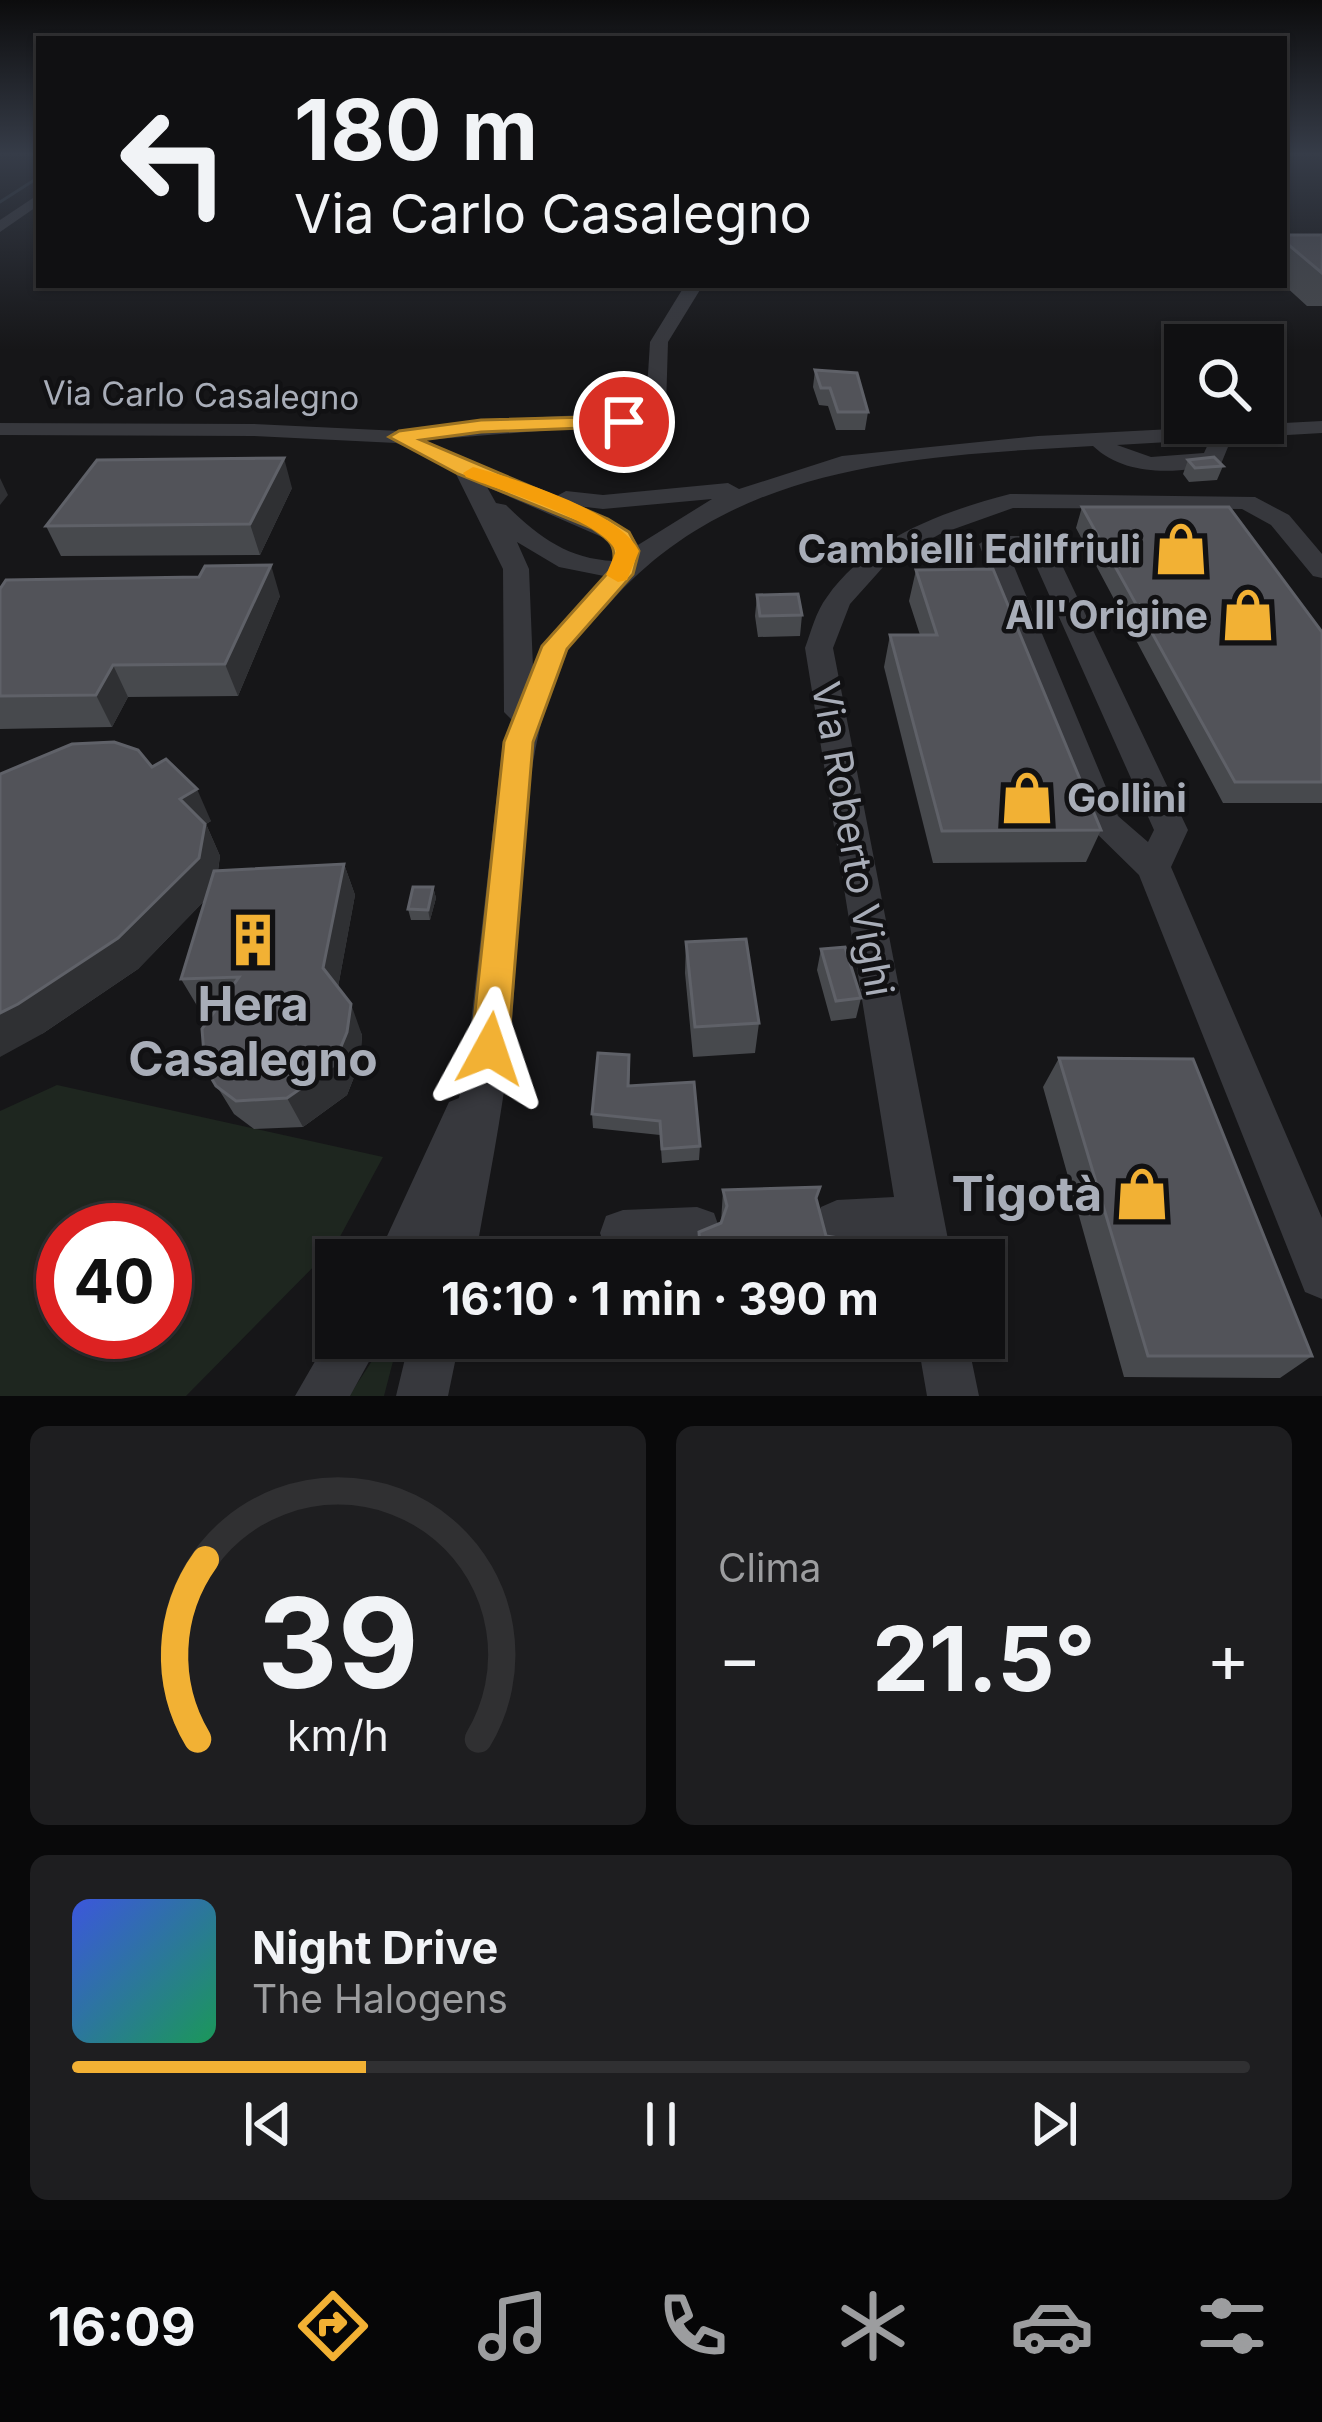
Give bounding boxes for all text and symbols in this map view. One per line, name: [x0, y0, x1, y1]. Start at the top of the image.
text: 180 m: [294, 79, 538, 180]
icon: left: [96, 84, 252, 240]
text: Via Carlo Casalegno: [294, 181, 812, 246]
map controls: [1164, 324, 1284, 444]
button: search: [1164, 324, 1284, 444]
pin: [573, 371, 675, 473]
street label: Via Carlo Casalegno: [42, 372, 360, 418]
icon: arrive: [591, 389, 657, 455]
shop icon: Cambielli Edilfriuli: [1152, 520, 1210, 578]
place label: Cambielli Edilfriuli: [798, 525, 1141, 572]
shop icon: All'Origine: [1219, 586, 1277, 644]
place label: All'Origine: [1005, 591, 1208, 638]
street label: Via Roberto Vighi: [803, 678, 904, 1000]
shop icon: Gollini: [998, 769, 1056, 827]
place label: Gollini: [1067, 774, 1187, 821]
building icon: Hera Casalegno: [224, 911, 282, 969]
place label: Hera Casalegno: [128, 974, 378, 1088]
position arrow: [427, 986, 553, 1112]
place label: Tigotà: [952, 1164, 1102, 1223]
shop icon: Tigotà: [1113, 1165, 1171, 1223]
speed limit sign: 40: [36, 1203, 192, 1359]
text: 16:10 · 1 min · 390 m: [441, 1271, 879, 1326]
text: Clima: [718, 1544, 821, 1591]
text: 39: [257, 1567, 419, 1718]
text: 21.5°: [872, 1604, 1096, 1713]
text: −: [718, 1618, 762, 1698]
text: +: [1206, 1618, 1250, 1698]
text: km/h: [287, 1708, 389, 1760]
text: Night Drive: [252, 1920, 498, 1975]
text: The Halogens: [252, 1975, 508, 2022]
icon: previous: [235, 2091, 301, 2157]
icon: pause: [628, 2091, 694, 2157]
icon: next: [1021, 2091, 1087, 2157]
icon: directions: [291, 2284, 375, 2368]
icon: music: [471, 2284, 555, 2368]
icon: phone: [651, 2284, 735, 2368]
icon: climate: [831, 2284, 915, 2368]
icon: car: [1010, 2284, 1094, 2368]
icon: filters: [1190, 2284, 1274, 2368]
text: 16:09: [48, 2294, 196, 2359]

